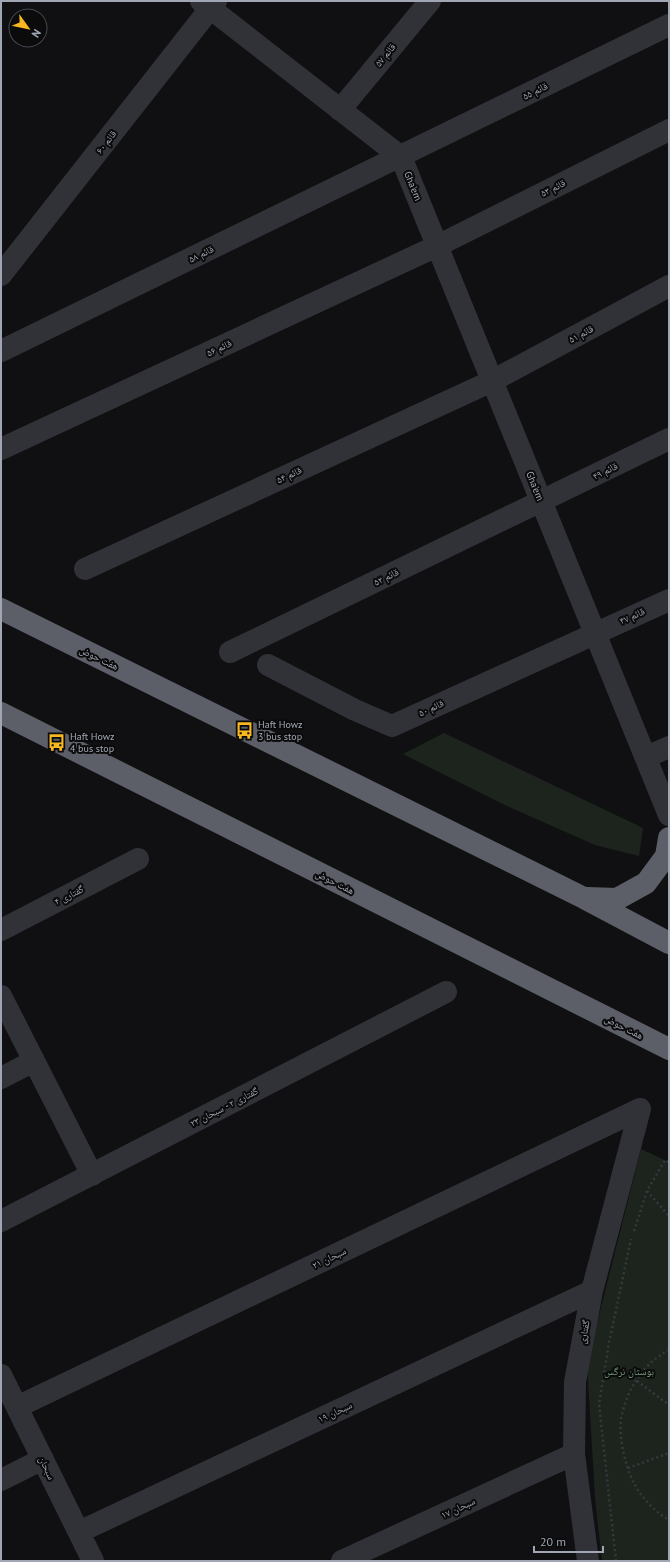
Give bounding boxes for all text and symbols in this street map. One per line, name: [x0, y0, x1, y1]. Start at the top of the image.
north arrow: [8, 8, 48, 48]
text: N: [29, 27, 44, 40]
street label: قائم ۵۷: [372, 41, 399, 70]
street label: قائم ۵۵: [520, 79, 550, 104]
street label: قائم ۶۰: [93, 128, 120, 157]
street label: Gha'em: [401, 169, 425, 203]
street label: قائم ۵۳: [538, 176, 568, 201]
street label: قائم ۵۸: [186, 242, 216, 267]
street label: قائم ۵۱: [566, 322, 596, 347]
street label: قائم ۵۶: [204, 337, 234, 360]
street label: قائم ۴۹: [590, 459, 620, 484]
street label: قائم ۵۴: [274, 464, 304, 487]
street label: Gha'em: [523, 469, 547, 503]
street label: قائم ۵۲: [371, 565, 401, 590]
street label: قائم ۴۷: [617, 605, 647, 628]
street label: هفت حوض: [77, 643, 121, 673]
street label: قائم ۵۰: [416, 697, 446, 720]
place label: Haft Howz 3 bus stop: [258, 718, 302, 743]
bus stop icon: Haft Howz 3 bus stop: [235, 720, 255, 740]
place label: Haft Howz 4 bus stop: [70, 730, 114, 755]
bus stop icon: Haft Howz 4 bus stop: [47, 732, 67, 752]
street label: هفت حوض: [313, 867, 357, 897]
street label: گفتاری ۴: [52, 882, 86, 908]
street label: هفت حوض: [602, 1012, 646, 1042]
street label: گفتاری ۲ - سبحان ۲۳: [188, 1084, 261, 1130]
street label: سبحان ۲۱: [310, 1244, 348, 1272]
street label: گفتاری: [575, 1318, 593, 1345]
park label: بوستان نرگس: [604, 1365, 654, 1378]
street label: سبحان ۱۹: [316, 1398, 355, 1426]
street label: سبحان: [36, 1454, 58, 1482]
street label: سبحان ۱۷: [439, 1494, 478, 1522]
scale bar: [534, 1528, 603, 1554]
text: 20 m: [540, 1534, 566, 1549]

